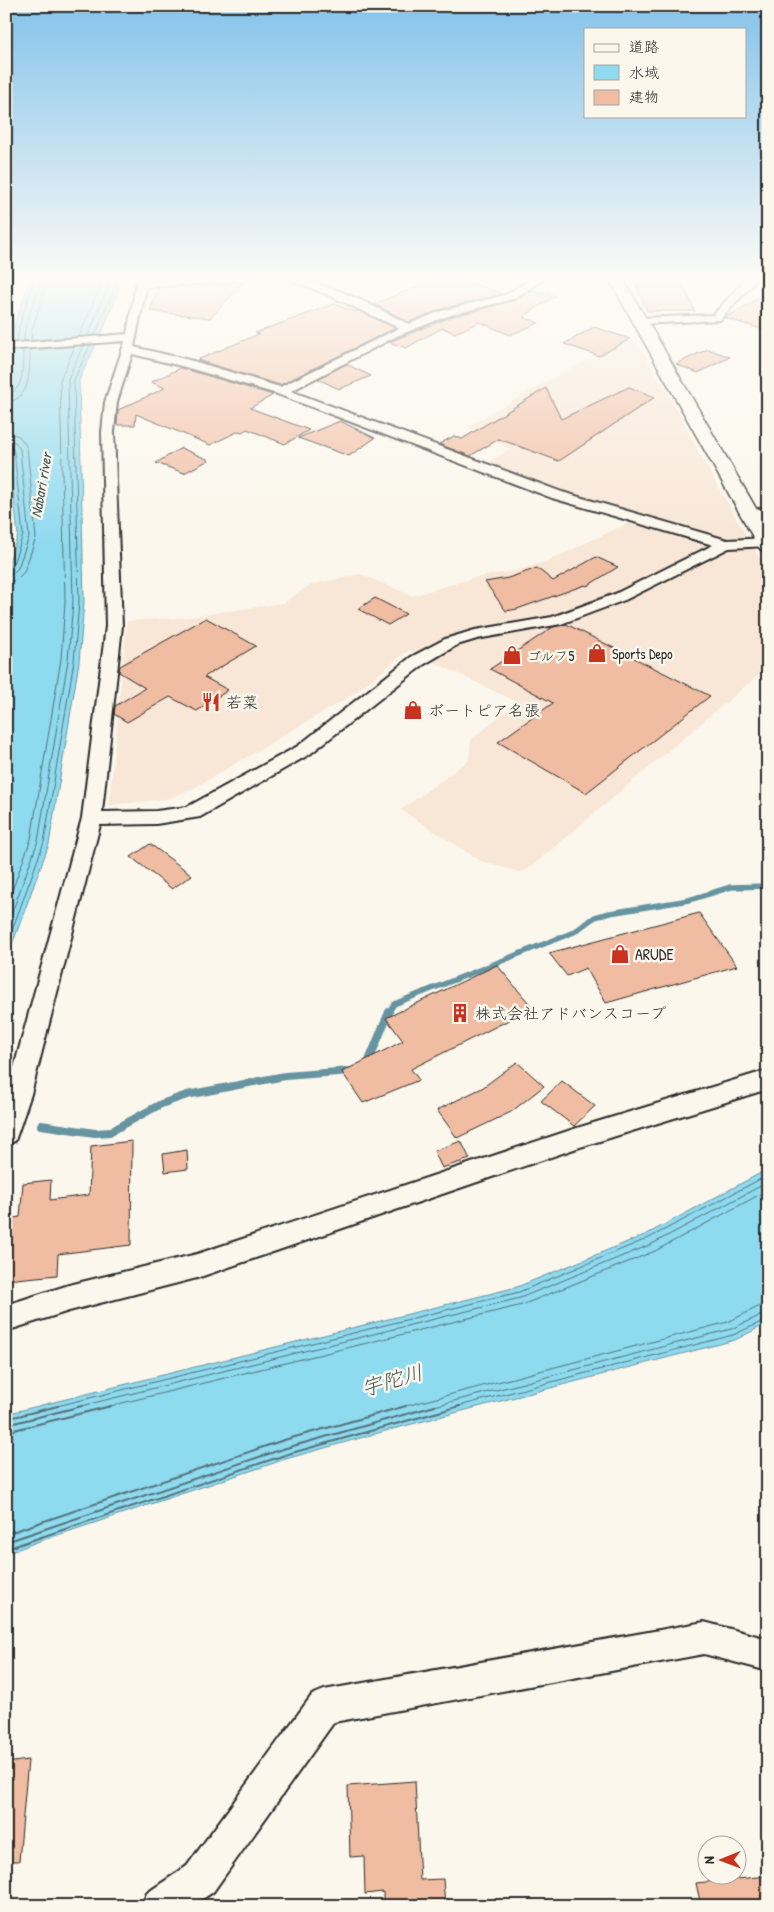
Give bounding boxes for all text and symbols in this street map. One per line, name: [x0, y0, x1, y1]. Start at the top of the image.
legend: [584, 28, 746, 118]
text: 道路: [629, 36, 659, 57]
text: 水域: [629, 62, 659, 83]
text: 建物: [629, 86, 659, 107]
water label: Nabari river: [25, 449, 57, 519]
shop icon: Sports Depo: [586, 642, 608, 664]
shop icon: ゴルフ5: [501, 644, 523, 666]
place label: Sports Depo: [612, 644, 673, 664]
place label: ゴルフ5: [527, 646, 574, 665]
restaurant icon: 若菜: [200, 691, 222, 713]
place label: 若菜: [226, 691, 258, 713]
shop icon: ボートピア名張: [402, 699, 424, 721]
place label: ボートピア名張: [428, 699, 540, 721]
shop icon: ARUDE: [609, 943, 631, 965]
place label: ARUDE: [635, 943, 674, 965]
building icon: 株式会社アドバンスコープ: [449, 1002, 471, 1024]
place label: 株式会社アドバンスコープ: [475, 1002, 666, 1024]
water label: 宇陀川: [358, 1357, 426, 1403]
north arrow: [696, 1834, 746, 1884]
text: N: [699, 1856, 718, 1864]

